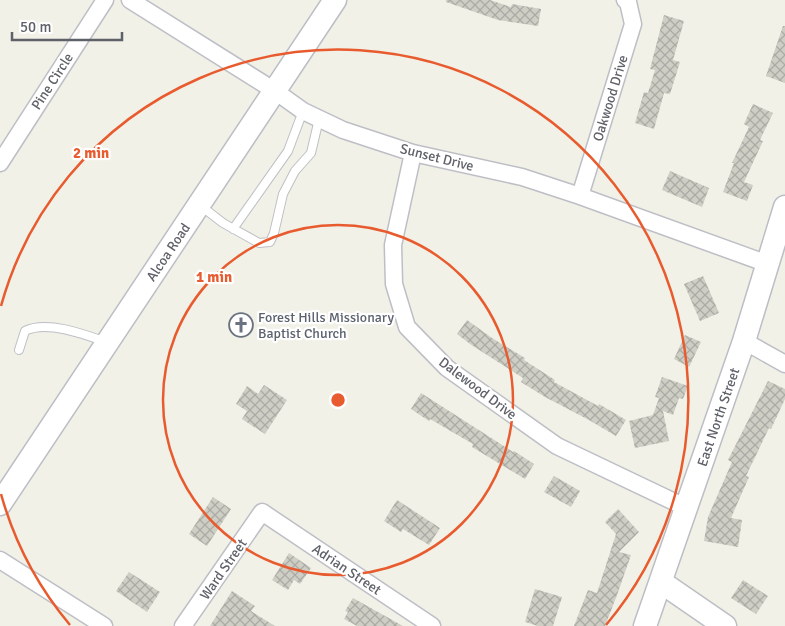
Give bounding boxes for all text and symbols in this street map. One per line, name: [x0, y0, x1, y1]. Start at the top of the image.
scale bar: [12, 10, 122, 42]
text: 50 m: [20, 18, 51, 36]
street label: Pine Circle: [28, 50, 77, 113]
street label: Oakwood Drive: [589, 53, 632, 143]
street label: Sunset Drive: [398, 140, 476, 175]
text: 2 min: [73, 144, 109, 162]
street label: Alcoa Road: [143, 220, 194, 285]
text: 1 min: [196, 268, 232, 286]
place label: Forest Hills Missionary Baptist Church: [258, 309, 394, 342]
church icon: Forest Hills Missionary Baptist Church: [228, 312, 254, 338]
street label: Dalewood Drive: [435, 354, 520, 423]
street label: East North Street: [694, 365, 743, 469]
centre of rings: [329, 391, 347, 409]
street label: Ward Street: [196, 535, 251, 603]
street label: Adrian Street: [309, 540, 384, 599]

